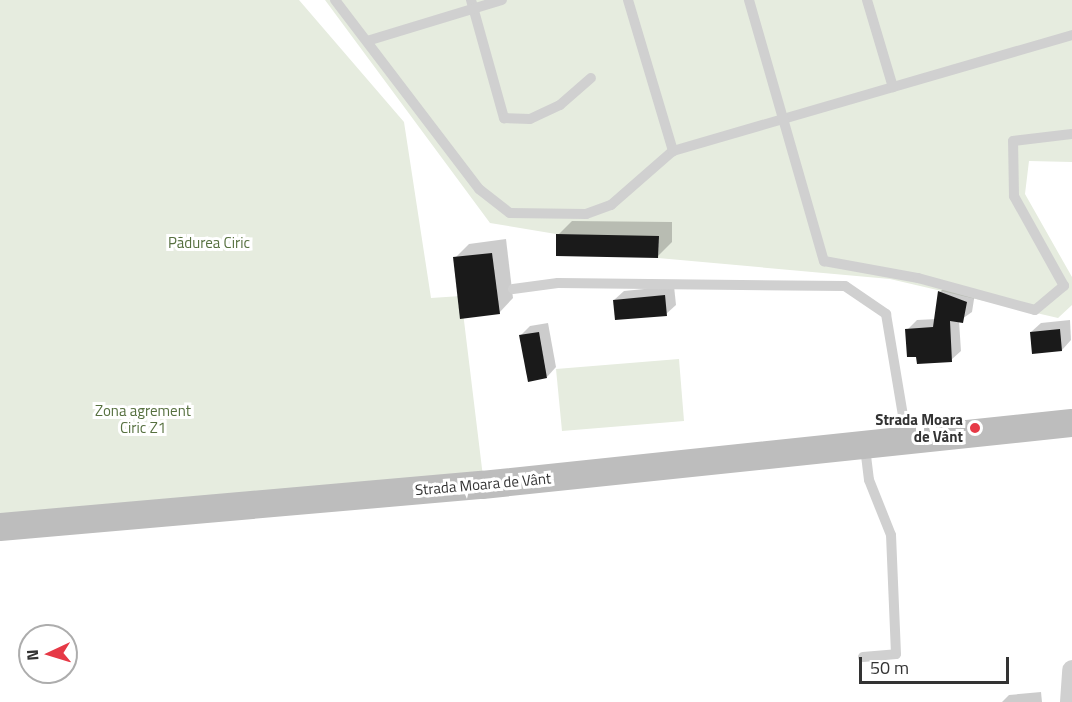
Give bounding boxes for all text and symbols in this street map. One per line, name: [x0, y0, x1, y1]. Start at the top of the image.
park label: Pădurea Ciric: [168, 234, 250, 252]
park label: Zona agrement Ciric Z1: [95, 401, 191, 436]
place label: Strada Moara de Vânt: [875, 410, 963, 445]
marker: Strada Moara de Vânt: [968, 421, 982, 435]
street label: Strada Moara de Vânt: [414, 469, 552, 499]
north arrow: [18, 624, 78, 684]
scale bar: [862, 645, 1012, 683]
text: N: [20, 649, 44, 661]
text: 50 m: [870, 654, 909, 681]

